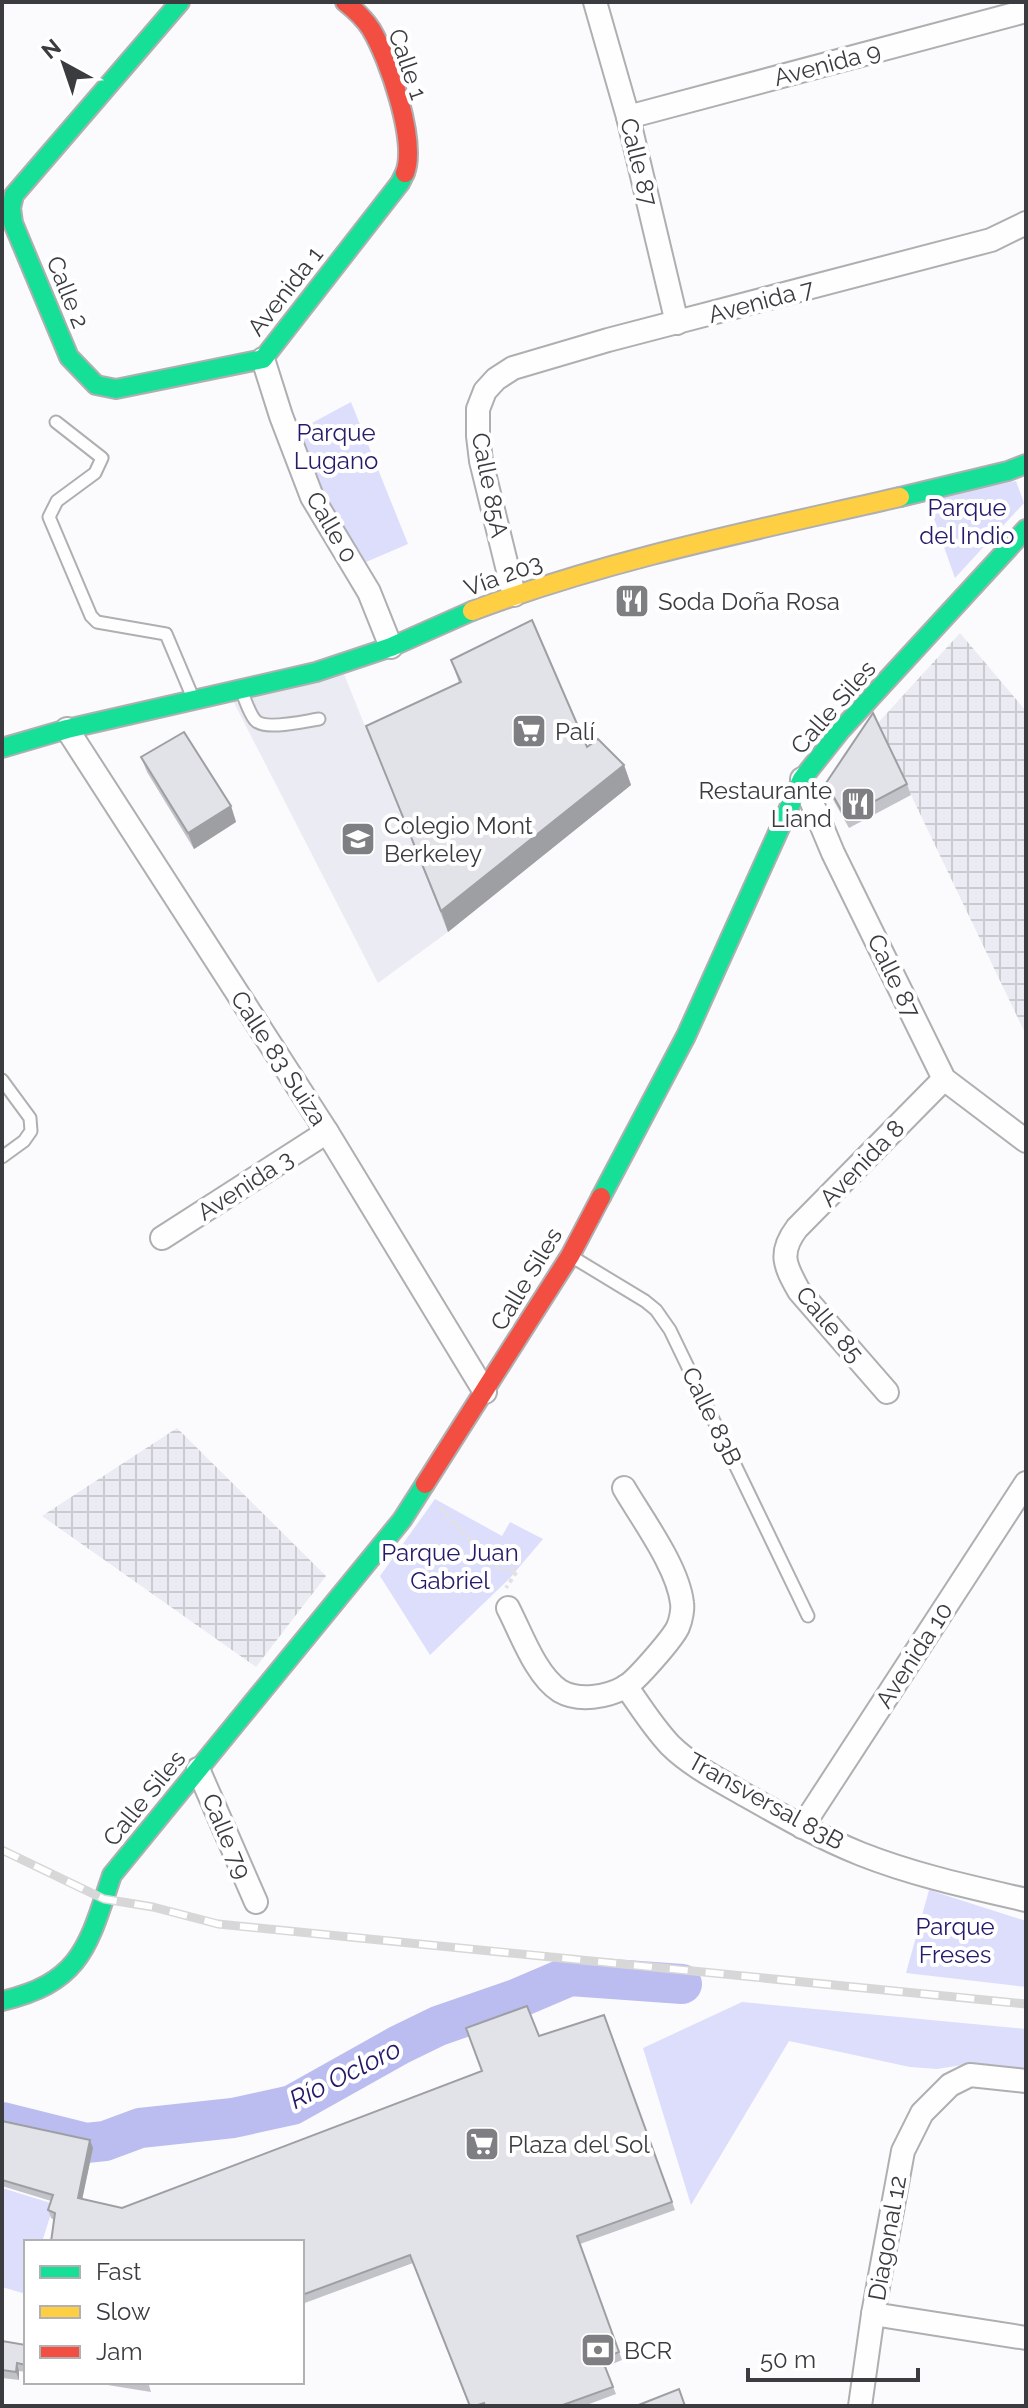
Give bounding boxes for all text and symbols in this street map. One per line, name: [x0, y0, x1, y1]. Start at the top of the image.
north arrow: [24, 24, 104, 104]
street label: Calle 1: [382, 25, 434, 103]
text: N: [36, 33, 66, 64]
street label: Avenida 9: [770, 36, 884, 92]
street label: Calle 87: [614, 115, 664, 209]
street label: Avenida 1: [241, 240, 329, 342]
street label: Calle 2: [40, 252, 96, 332]
street label: Avenida 7: [705, 273, 817, 329]
park label: Parque Lugano: [294, 418, 378, 475]
street label: Calle 85A: [466, 430, 514, 540]
street label: Calle 0: [300, 486, 364, 568]
park label: Parque del Indio: [919, 493, 1015, 550]
street label: Vía 203: [460, 548, 546, 602]
restaurant icon: Soda Doña Rosa: [613, 582, 651, 620]
place label: Soda Doña Rosa: [658, 587, 840, 616]
street label: Calle Siles: [784, 654, 882, 760]
supermarket icon: Palí: [510, 712, 548, 750]
place label: Palí: [555, 717, 595, 746]
place label: Restaurante Liand: [698, 776, 832, 833]
restaurant icon: Restaurante Liand: [839, 785, 877, 823]
place label: Colegio Mont Berkeley: [384, 811, 533, 868]
school or university icon: Colegio Mont Berkeley: [339, 820, 377, 858]
street label: Calle 87: [861, 929, 927, 1023]
street label: Calle 83 Suiza: [225, 985, 333, 1131]
street label: Avenida 8: [814, 1114, 910, 1212]
street label: Avenida 3: [192, 1143, 298, 1227]
street label: Calle Siles: [484, 1222, 568, 1336]
street label: Calle 85: [790, 1280, 870, 1368]
street label: Calle 83B: [676, 1362, 748, 1470]
park label: Parque Juan Gabriel: [381, 1538, 519, 1595]
street label: Avenida 10: [869, 1597, 959, 1713]
street label: Calle Siles: [97, 1744, 191, 1852]
street label: Transversal 83B: [683, 1746, 849, 1856]
street label: Calle 79: [196, 1789, 258, 1883]
park label: Parque Freses: [915, 1912, 995, 1969]
water label: Río Ocloro: [284, 2033, 406, 2115]
supermarket icon: Plaza del Sol: [463, 2125, 501, 2163]
place label: Plaza del Sol: [508, 2130, 650, 2159]
street label: Diagonal 12: [862, 2173, 912, 2303]
legend: [24, 2240, 304, 2384]
text: Fast: [96, 2257, 141, 2286]
text: Slow: [96, 2297, 151, 2326]
bank icon: BCR: [579, 2331, 617, 2369]
scale bar: [748, 2332, 918, 2382]
place label: BCR: [624, 2336, 672, 2365]
text: Jam: [96, 2337, 142, 2366]
text: 50 m: [760, 2345, 816, 2374]

